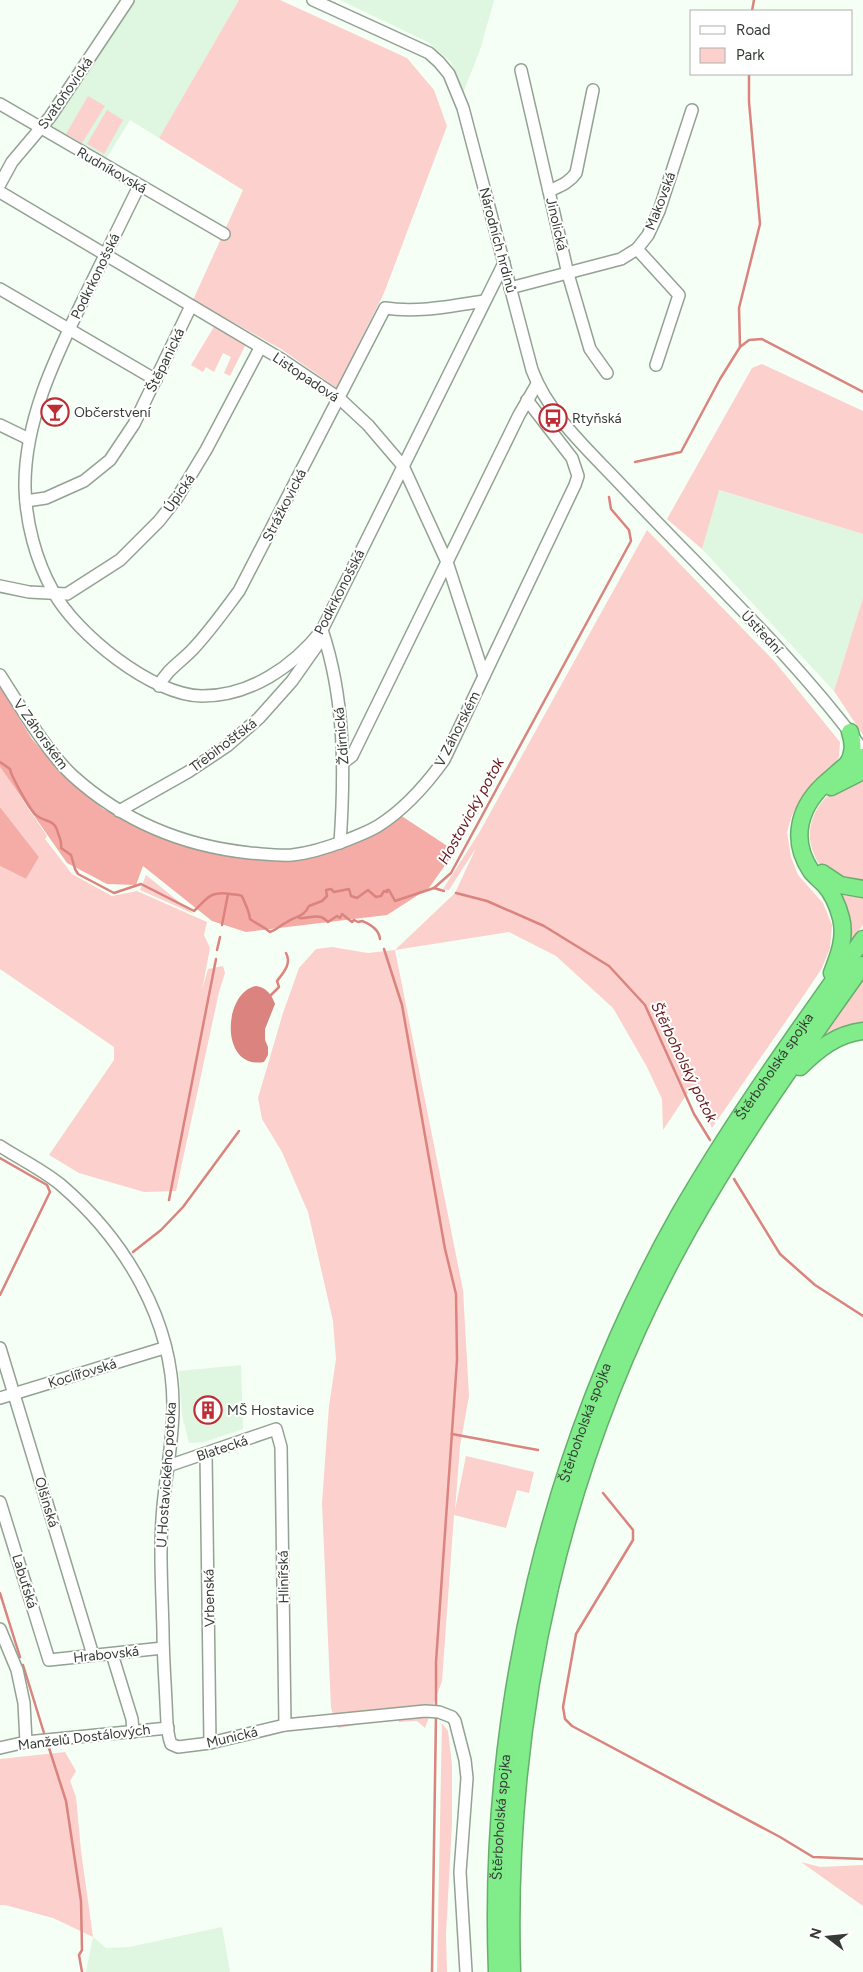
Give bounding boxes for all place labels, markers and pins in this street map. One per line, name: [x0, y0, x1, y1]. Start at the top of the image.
bar icon: Občerstvení: [40, 397, 70, 427]
bus stop icon: Rtyňská: [538, 403, 568, 433]
place label: Občerstvení: [74, 404, 151, 421]
place label: Rtyňská: [572, 410, 622, 427]
building icon: MŠ Hostavice: [193, 1395, 223, 1425]
place label: MŠ Hostavice: [227, 1402, 314, 1419]

